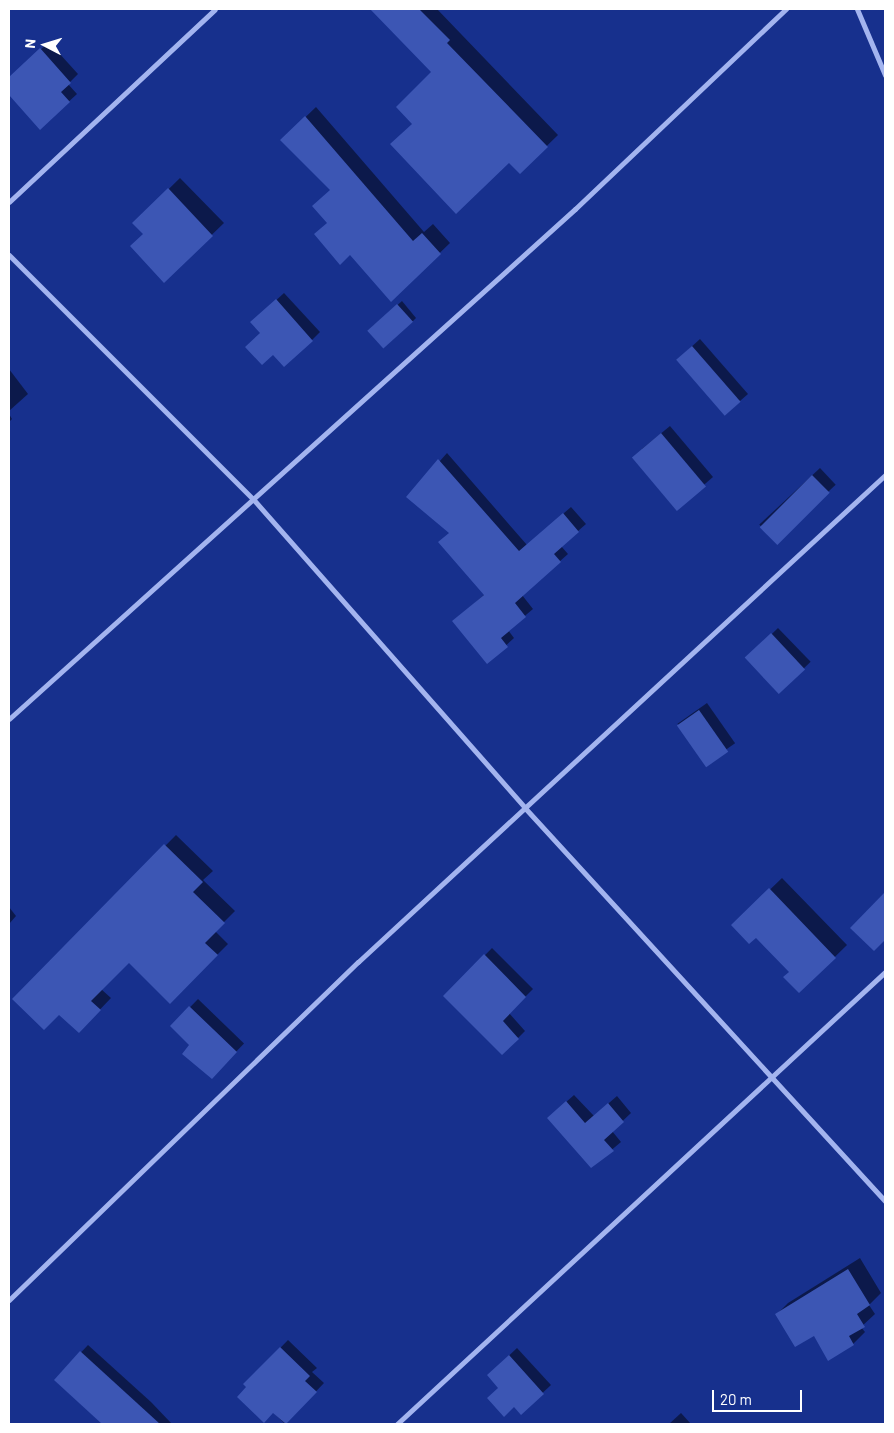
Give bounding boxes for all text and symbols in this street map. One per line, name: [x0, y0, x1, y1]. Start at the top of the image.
north arrow: [20, 20, 70, 70]
text: N: [21, 38, 38, 49]
scale bar: [714, 1380, 804, 1412]
text: 20 m: [720, 1390, 752, 1408]

